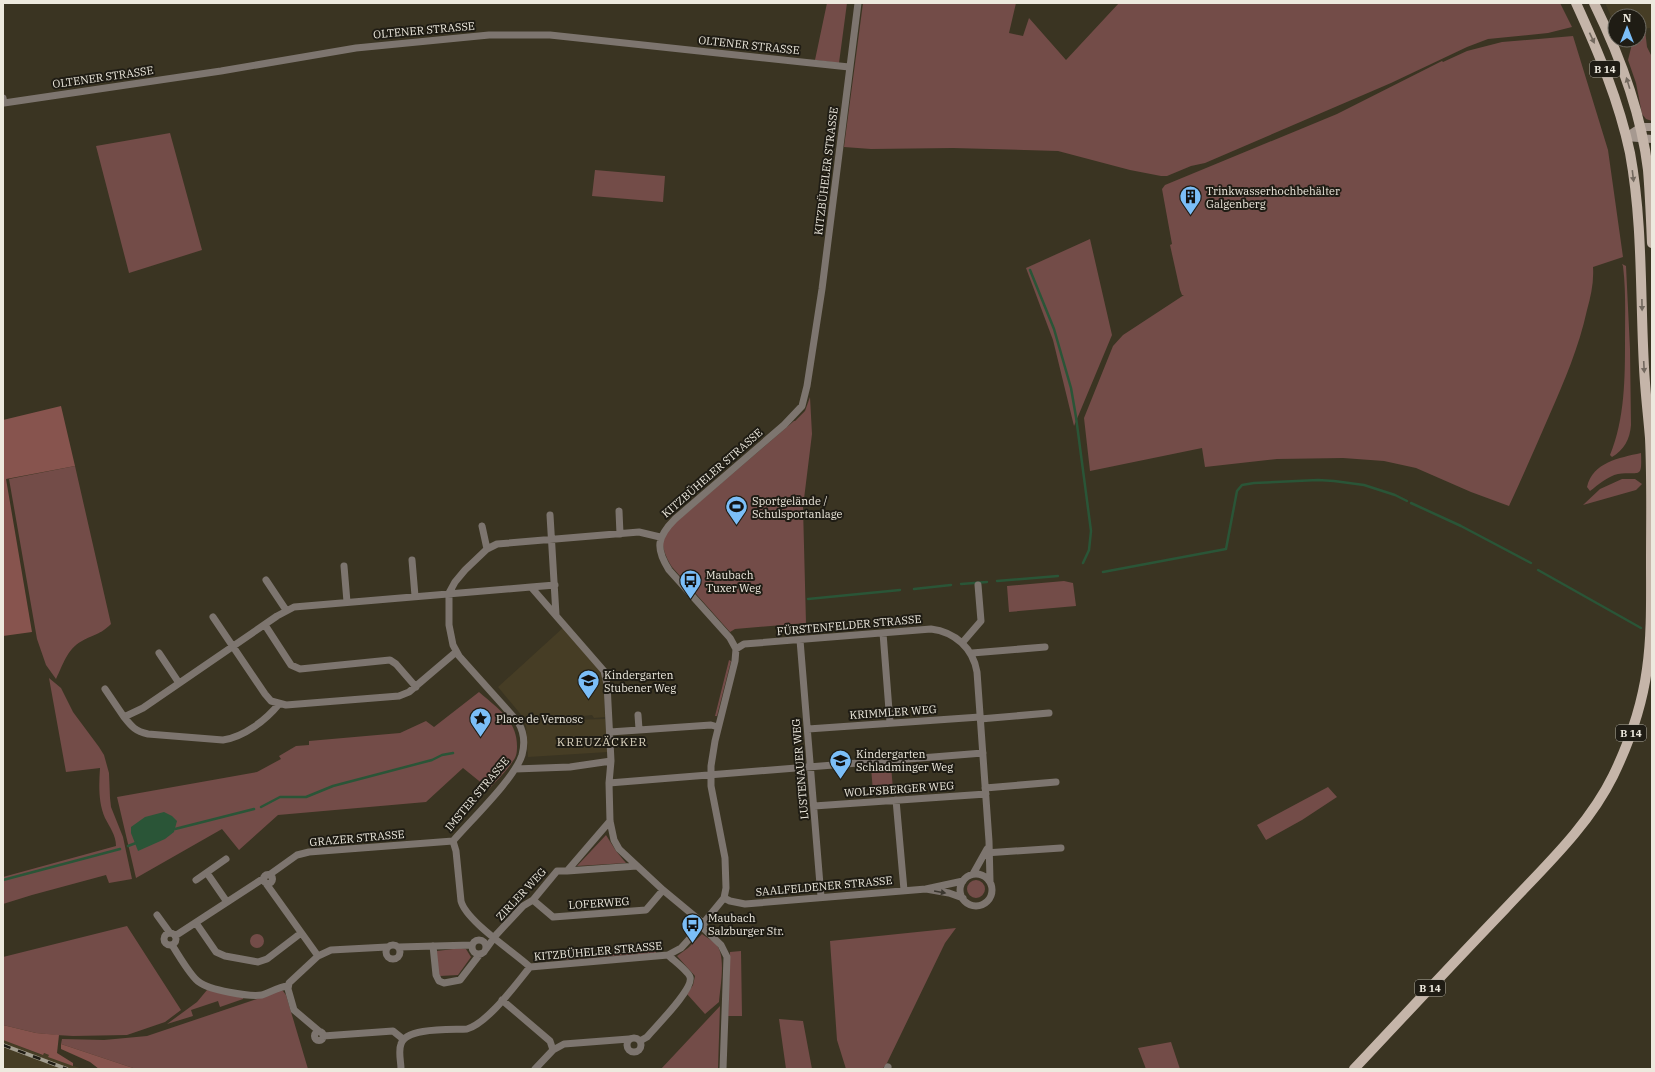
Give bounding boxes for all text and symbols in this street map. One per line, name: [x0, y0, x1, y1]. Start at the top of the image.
north arrow: [1607, 8, 1647, 48]
text: N: [1623, 11, 1632, 25]
street label: OLTENER STRASSE: [373, 19, 475, 41]
street label: OLTENER STRASSE: [698, 33, 800, 57]
one-way arrow: [1589, 33, 1595, 44]
road number: B 14: [1590, 61, 1620, 77]
street label: OLTENER STRASSE: [52, 63, 154, 91]
one-way arrow: [1625, 77, 1631, 89]
street label: KITZBÜHELER STRASSE: [811, 106, 841, 236]
one-way arrow: [1630, 170, 1636, 182]
building icon: Trinkwasserhochbehälter Galgenberg: [1178, 184, 1204, 217]
place label: Trinkwasserhochbehälter Galgenberg: [1206, 184, 1340, 211]
one-way arrow: [1639, 299, 1646, 311]
one-way arrow: [1640, 361, 1647, 373]
street label: KITZBÜHELER STRASSE: [659, 425, 765, 521]
sports icon: Sportgelände / Schulsportanlage: [724, 494, 750, 527]
place label: Sportgelände / Schulsportanlage: [752, 494, 843, 521]
bus stop icon: Maubach Tuxer Weg: [677, 568, 703, 601]
place label: Maubach Tuxer Weg: [706, 568, 761, 595]
street label: FÜRSTENFELDER STRASSE: [776, 612, 922, 638]
school or university icon: Kindergarten Stubener Weg: [576, 668, 602, 701]
place label: Kindergarten Stubener Weg: [604, 668, 676, 695]
street label: KRIMMLER WEG: [849, 702, 937, 722]
place icon: Place de Vernosc: [467, 706, 493, 739]
place label: Place de Vernosc: [496, 712, 583, 726]
street label: LUSTENAUER WEG: [789, 718, 811, 820]
road number: B 14: [1616, 725, 1646, 741]
district label: KREUZÄCKER: [557, 734, 647, 749]
school or university icon: Kindergarten Schladminger Weg: [828, 747, 854, 780]
place label: Kindergarten Schladminger Weg: [856, 747, 953, 774]
street label: IMSTER STRASSE: [442, 754, 512, 834]
street label: WOLFSBERGER WEG: [843, 778, 955, 800]
street label: GRAZER STRASSE: [309, 827, 405, 849]
street label: ZIRLER WEG: [493, 865, 549, 923]
street label: SAALFELDENER STRASSE: [755, 873, 893, 899]
one-way arrow: [934, 889, 947, 895]
street label: LOFERWEG: [568, 894, 630, 912]
bus stop icon: Maubach Salzburger Str.: [679, 911, 705, 944]
place label: Maubach Salzburger Str.: [708, 911, 784, 938]
street label: KITZBÜHELER STRASSE: [533, 938, 663, 964]
road number: B 14: [1415, 980, 1445, 996]

